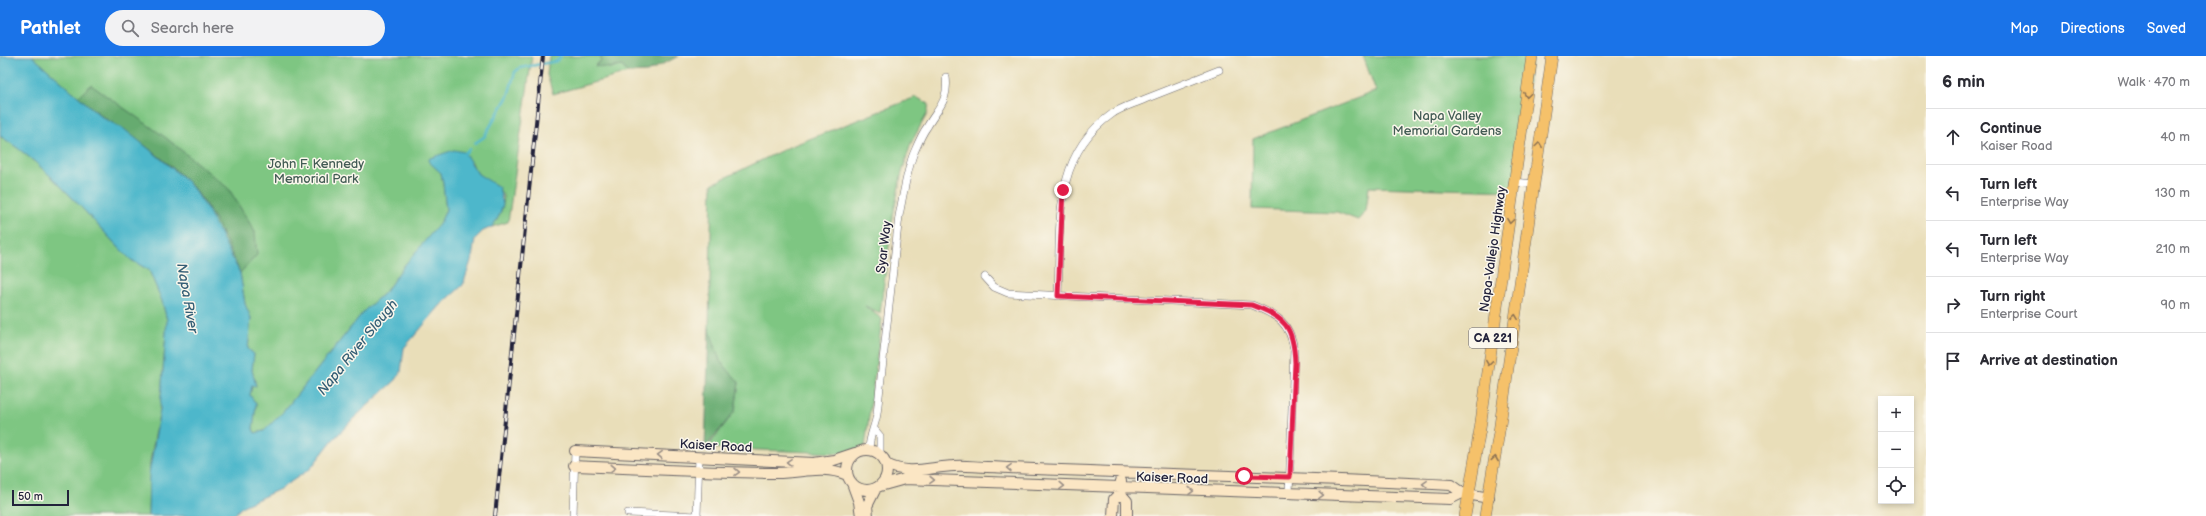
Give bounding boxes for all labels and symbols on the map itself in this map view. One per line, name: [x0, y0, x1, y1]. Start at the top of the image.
one-way arrow: [1523, 92, 1532, 98]
park label: Napa Valley Memorial Gardens: [1392, 108, 1502, 139]
one-way arrow: [1534, 142, 1543, 149]
park label: John F. Kennedy Memorial Park: [268, 156, 364, 187]
route end: [1054, 181, 1072, 199]
street label: Napa-Vallejo Highway: [1476, 185, 1510, 313]
one-way arrow: [1506, 218, 1515, 224]
street label: Syar Way: [873, 220, 895, 274]
water label: Napa River: [173, 262, 202, 335]
water label: Napa River Slough: [314, 296, 401, 399]
one-way arrow: [1510, 314, 1519, 320]
road number: CA 221: [1469, 328, 1517, 348]
one-way arrow: [1485, 360, 1494, 366]
street label: Kaiser Road: [679, 436, 753, 456]
one-way arrow: [657, 451, 663, 459]
one-way arrow: [1490, 456, 1499, 462]
one-way arrow: [786, 457, 792, 466]
one-way arrow: [610, 463, 616, 472]
one-way arrow: [1006, 464, 1012, 472]
route start: [1235, 467, 1253, 485]
one-way arrow: [734, 468, 740, 477]
street label: Kaiser Road: [1135, 469, 1208, 487]
one-way arrow: [929, 476, 935, 485]
one-way arrow: [1422, 479, 1428, 488]
one-way arrow: [1059, 481, 1065, 490]
one-way arrow: [1188, 486, 1194, 495]
scale bar: [12, 488, 69, 507]
one-way arrow: [1318, 490, 1324, 499]

